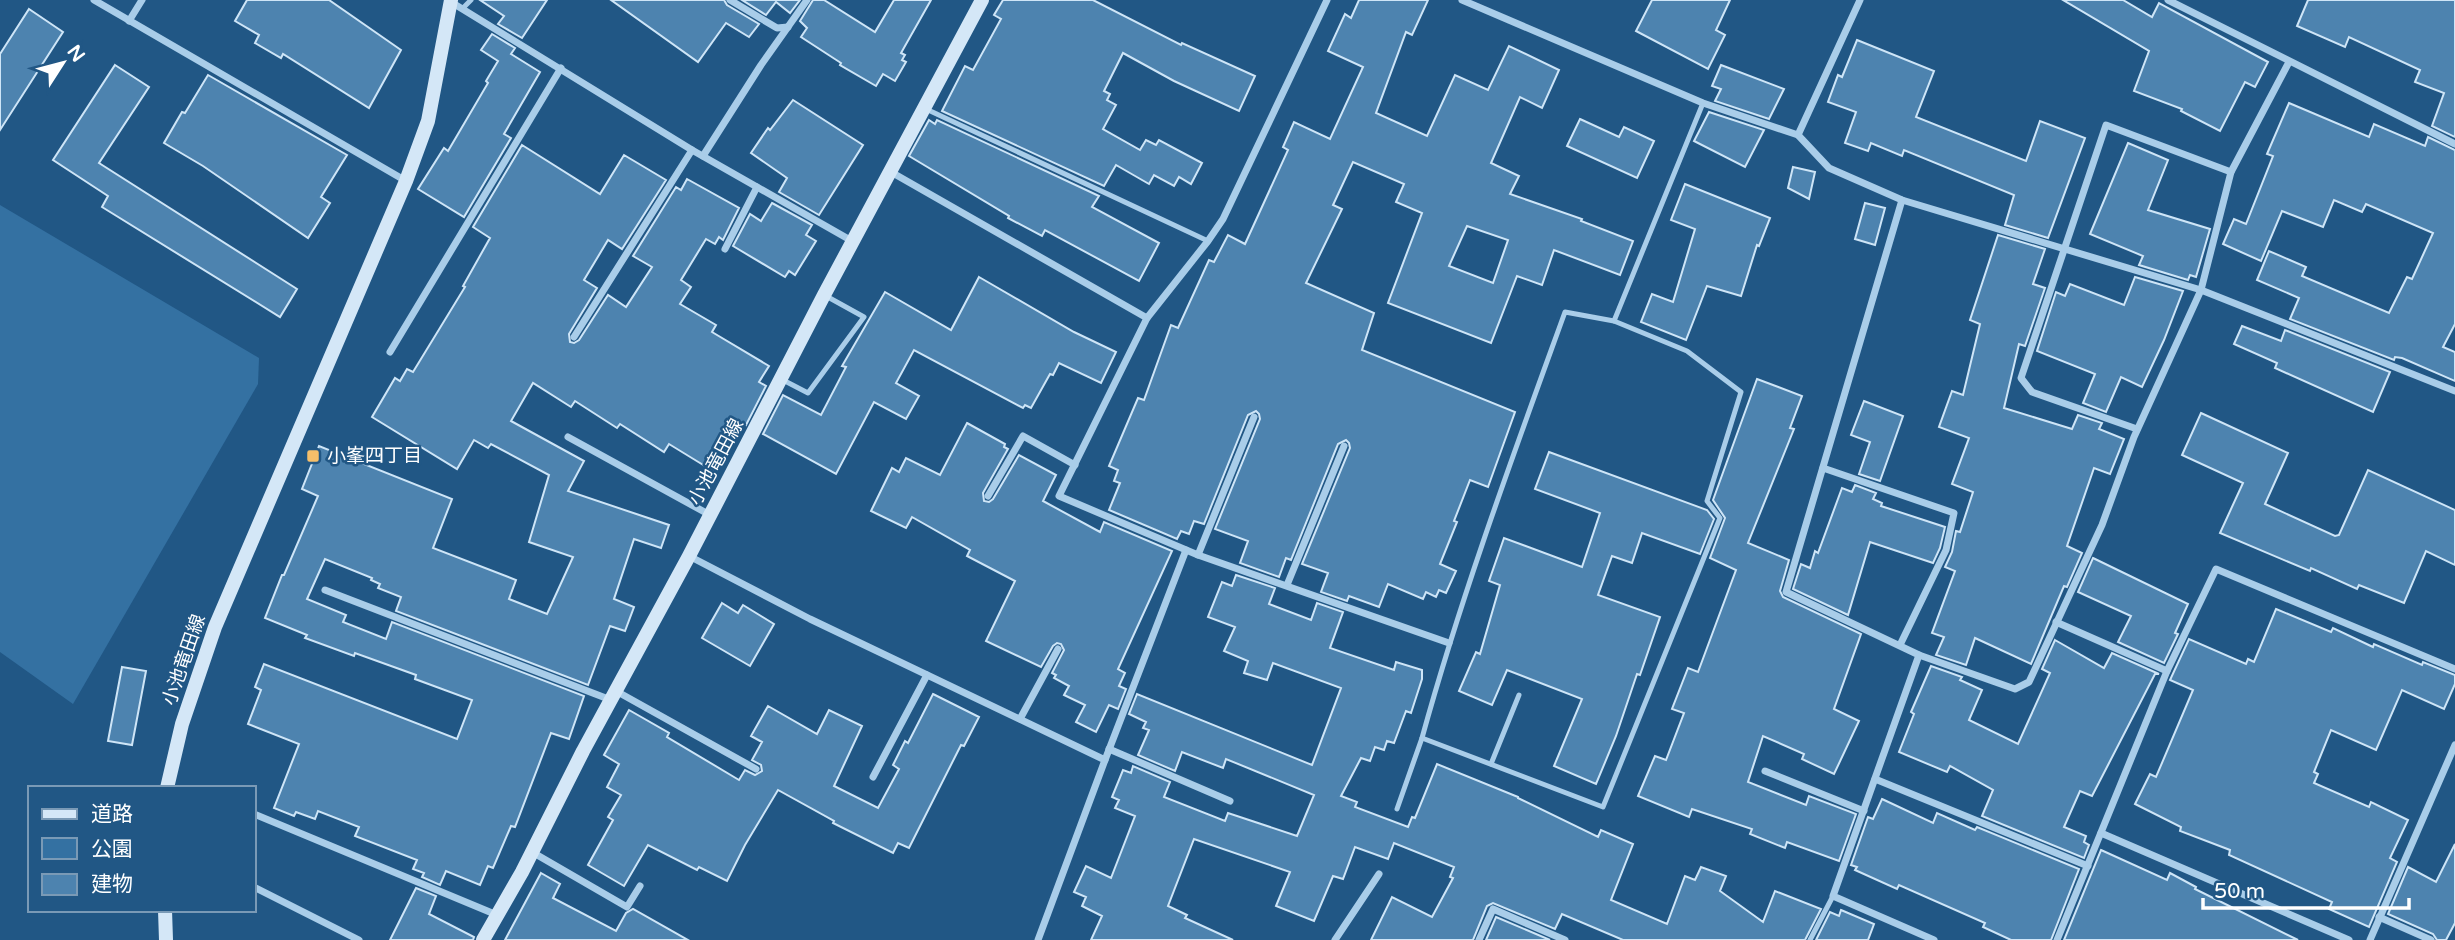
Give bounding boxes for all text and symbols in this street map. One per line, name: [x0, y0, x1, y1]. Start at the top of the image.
north arrow: [28, 28, 98, 98]
text: N: [63, 41, 89, 66]
street label: 小池竜田線: [684, 415, 748, 509]
place label: 小峯四丁目: [327, 445, 422, 467]
marker: 小峯四丁目: [305, 448, 321, 464]
street label: 小池竜田線: [158, 611, 210, 709]
legend: [28, 786, 256, 912]
text: 道路: [91, 802, 133, 827]
text: 公園: [91, 837, 133, 862]
scale bar: [2203, 866, 2410, 910]
text: 建物: [91, 872, 133, 897]
text: 50 m: [2214, 879, 2265, 904]

